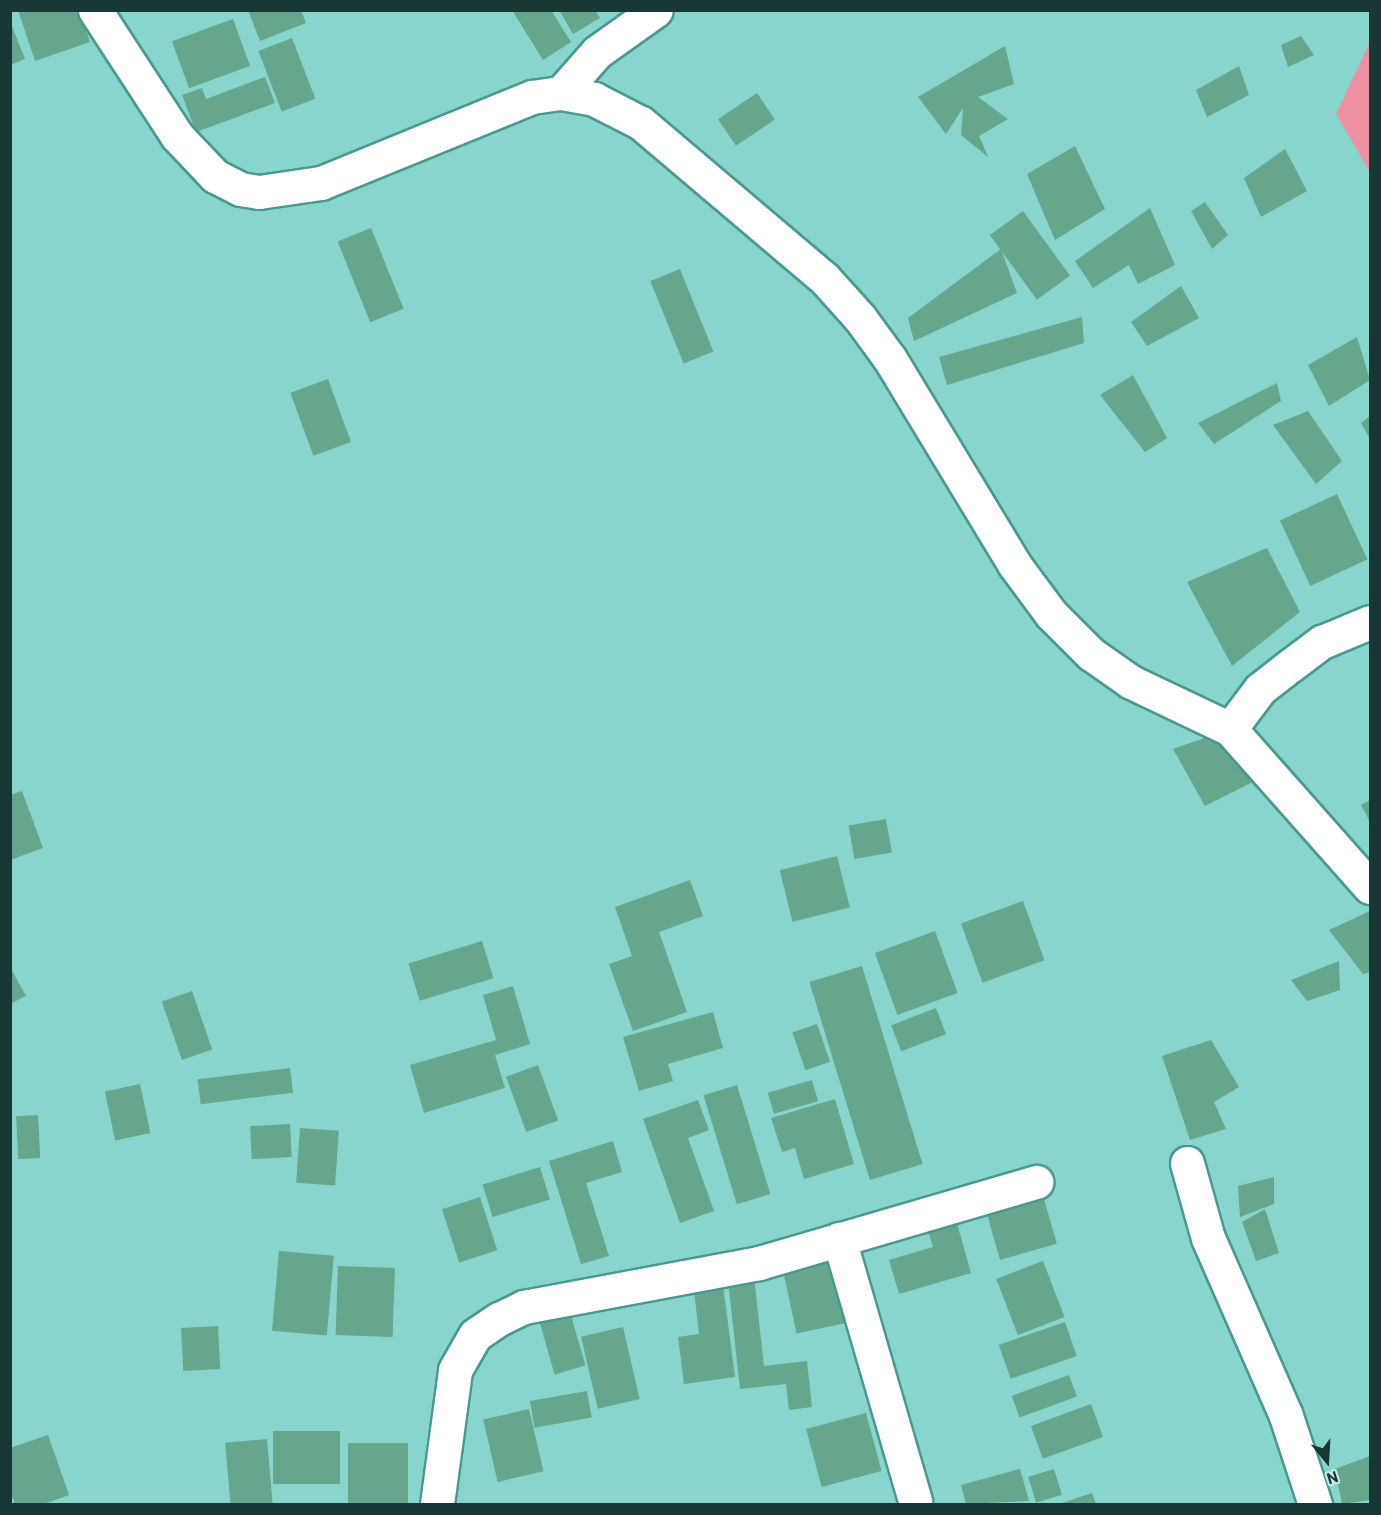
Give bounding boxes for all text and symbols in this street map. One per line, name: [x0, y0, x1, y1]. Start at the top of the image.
north arrow: [1297, 1431, 1357, 1491]
text: N: [1325, 1468, 1341, 1489]

